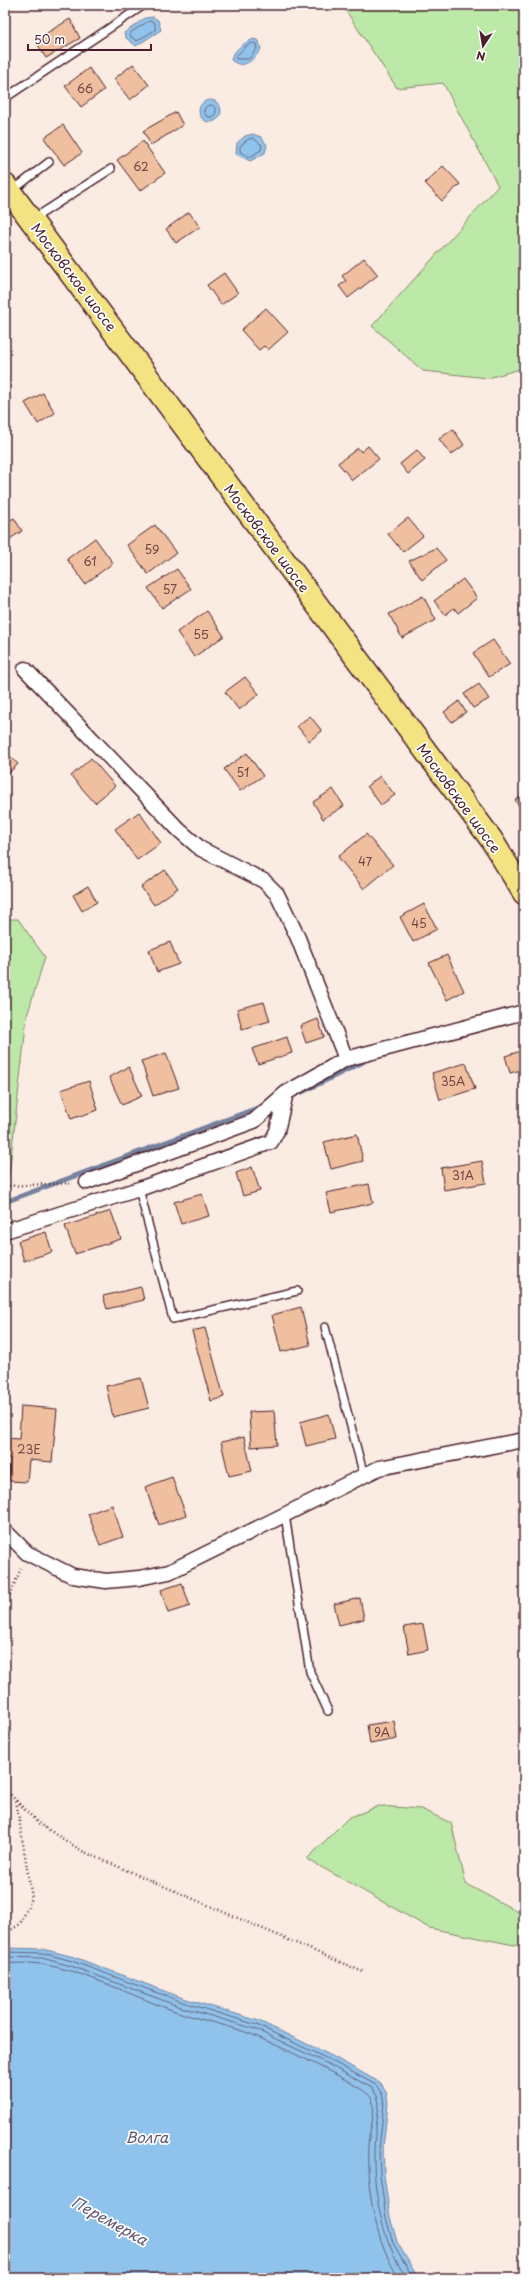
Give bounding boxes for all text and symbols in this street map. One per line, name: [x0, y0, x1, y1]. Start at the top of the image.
scale bar: [28, 26, 151, 52]
north arrow: [463, 26, 503, 66]
text: 50 m: [34, 30, 65, 48]
text: N: [475, 47, 487, 65]
house number: 66: [77, 79, 93, 97]
house number: 62: [133, 157, 149, 175]
street label: Московское шоссе: [26, 218, 122, 336]
street label: Московское шоссе: [219, 479, 315, 597]
house number: 59: [145, 540, 159, 558]
house number: 61: [83, 552, 97, 570]
house number: 57: [163, 580, 177, 598]
house number: 55: [193, 625, 209, 643]
street label: Московское шоссе: [412, 739, 506, 857]
house number: 51: [237, 763, 249, 781]
house number: 47: [358, 852, 373, 870]
house number: 45: [411, 914, 427, 932]
house number: 35А: [441, 1072, 465, 1090]
house number: 31А: [452, 1166, 474, 1184]
house number: 23Е: [17, 1440, 41, 1458]
house number: 9А: [374, 1723, 390, 1741]
water label: Волга: [126, 2125, 169, 2148]
water label: Перемерка: [68, 2190, 153, 2251]

